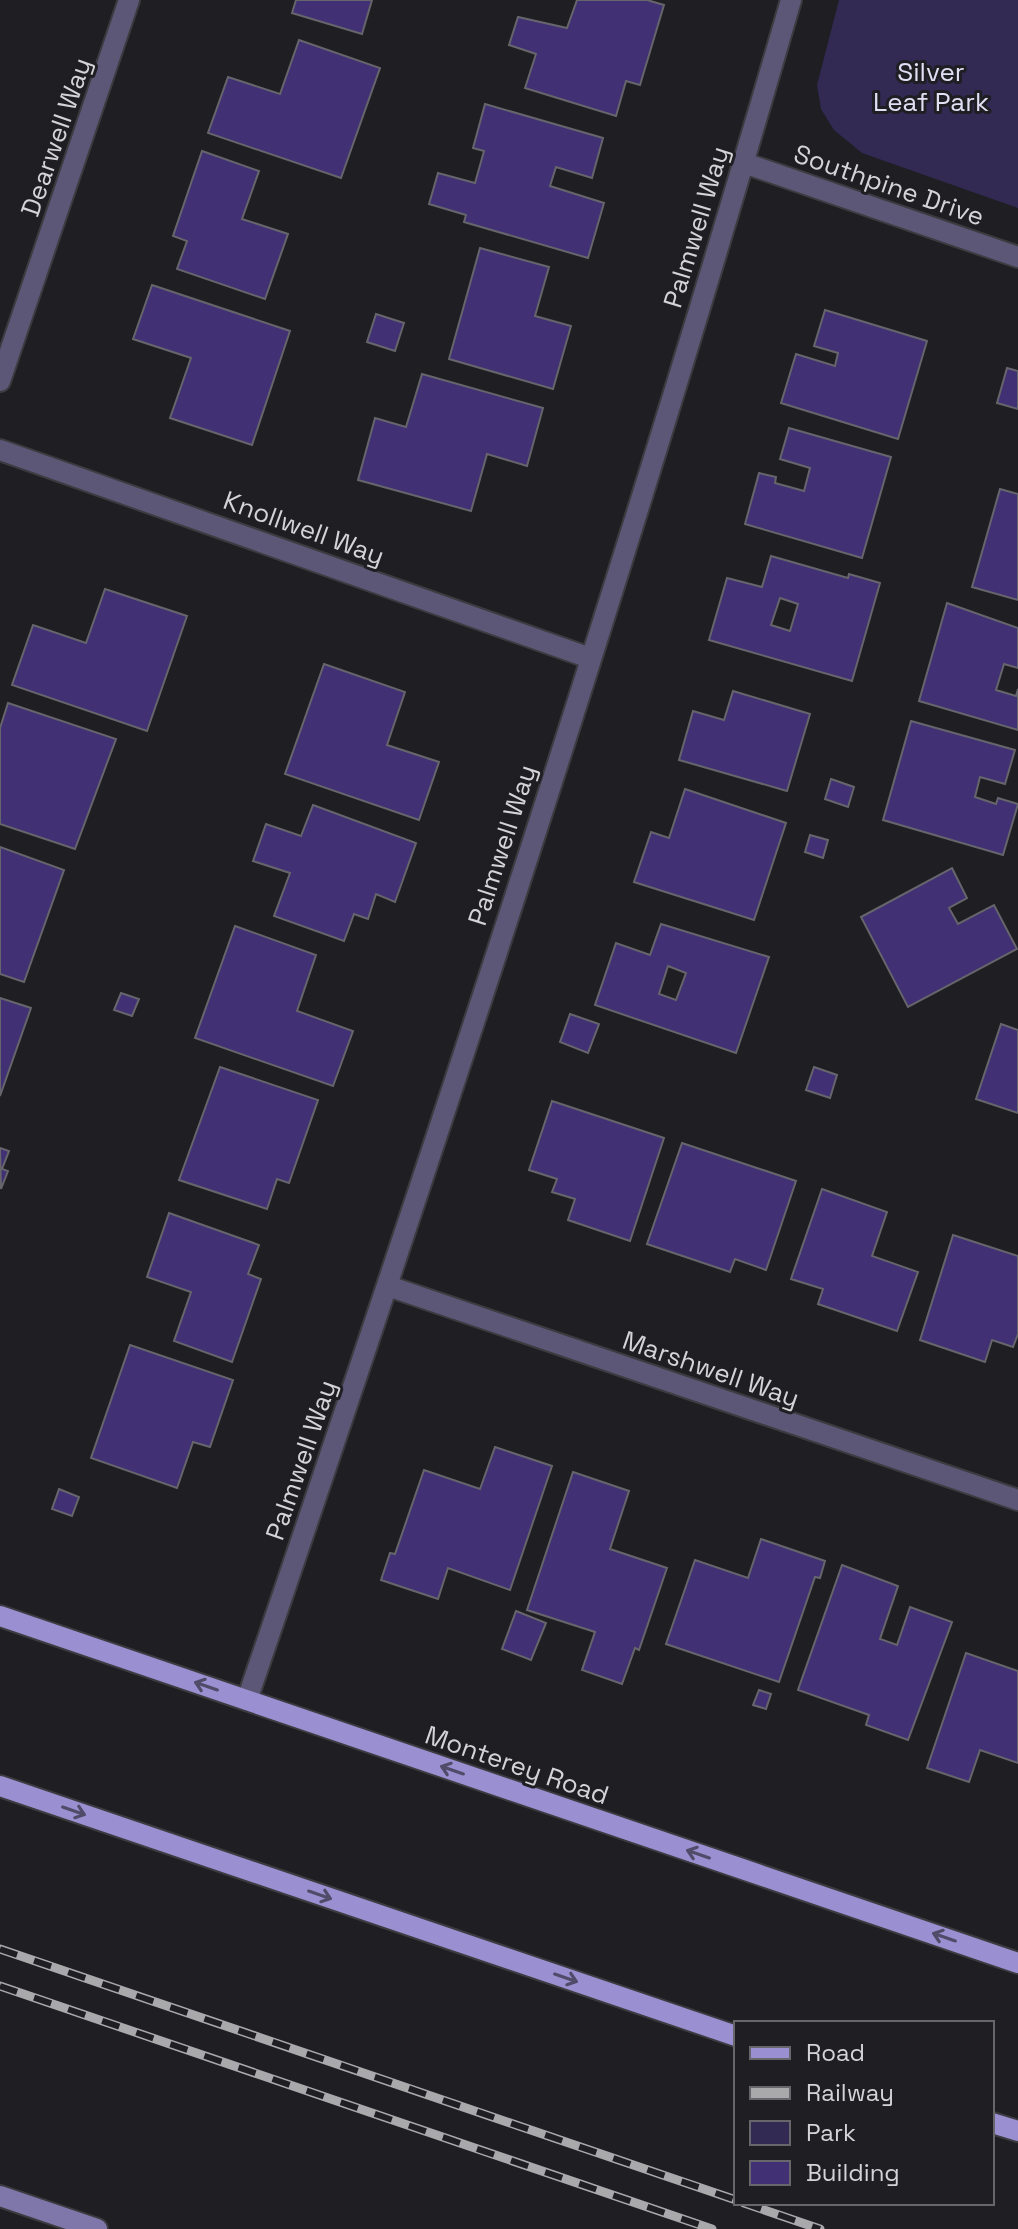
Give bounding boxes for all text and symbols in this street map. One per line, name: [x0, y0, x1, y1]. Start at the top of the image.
street label: Dearwell Way: [13, 53, 99, 221]
park label: Silver Leaf Park: [873, 55, 989, 119]
street label: Southpine Drive: [789, 136, 989, 234]
street label: Palmwell Way: [655, 142, 737, 312]
street label: Knollwell Way: [219, 483, 389, 573]
street label: Palmwell Way: [460, 760, 544, 930]
street label: Marshwell Way: [618, 1323, 804, 1415]
street label: Palmwell Way: [258, 1375, 344, 1545]
one-way arrow: [194, 1677, 219, 1692]
street label: Monterey Road: [421, 1718, 613, 1812]
one-way arrow: [440, 1761, 465, 1776]
one-way arrow: [61, 1805, 86, 1820]
one-way arrow: [686, 1845, 711, 1860]
one-way arrow: [307, 1888, 332, 1903]
one-way arrow: [932, 1929, 957, 1944]
one-way arrow: [554, 1972, 579, 1987]
legend: [734, 2021, 994, 2205]
text: Road: [806, 2037, 865, 2068]
text: Railway: [806, 2077, 894, 2108]
text: Park: [806, 2117, 856, 2148]
text: Building: [806, 2157, 900, 2188]

